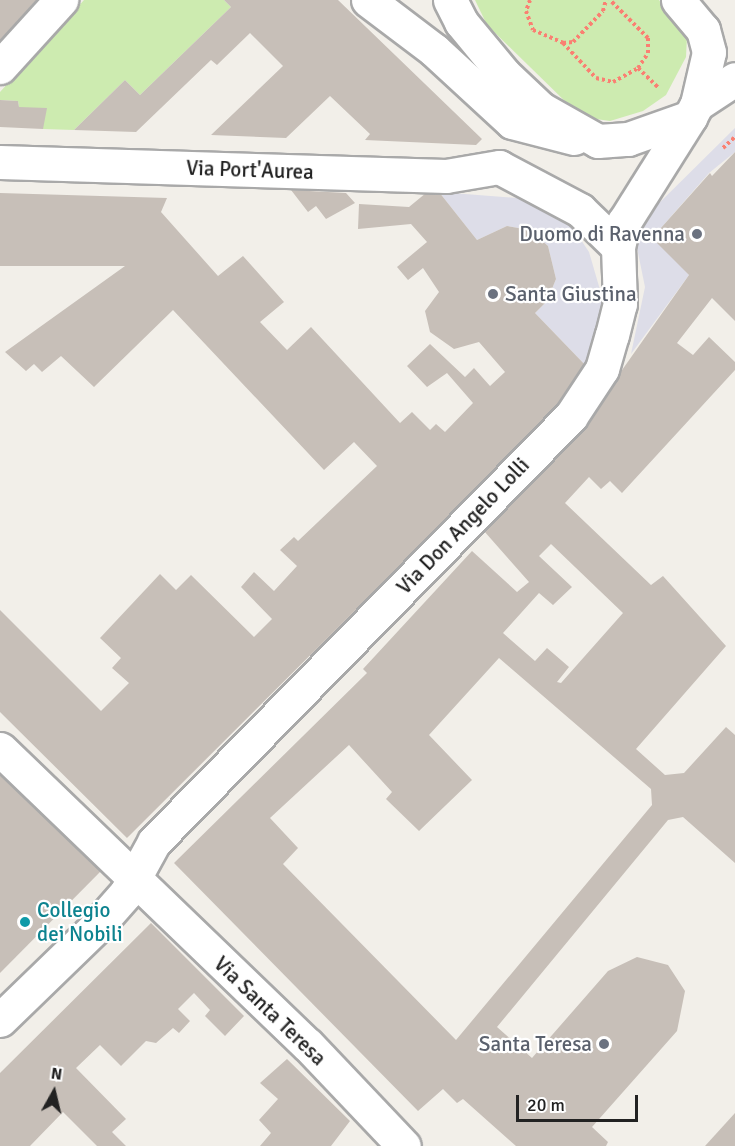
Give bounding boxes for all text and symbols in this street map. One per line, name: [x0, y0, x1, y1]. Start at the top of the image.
street label: Via Port'Aurea: [186, 155, 314, 185]
place label: Duomo di Ravenna: [519, 221, 685, 247]
marker: Duomo di Ravenna: [690, 227, 704, 241]
place label: Santa Giustina: [505, 281, 637, 307]
marker: Santa Giustina: [486, 287, 500, 301]
street label: Via Don Angelo Lolli: [391, 452, 535, 600]
place label: Collegio dei Nobili: [37, 897, 123, 947]
marker: Collegio dei Nobili: [18, 915, 32, 929]
street label: Via Santa Teresa: [209, 951, 331, 1071]
place label: Santa Teresa: [479, 1031, 592, 1057]
marker: Santa Teresa: [597, 1037, 611, 1051]
north arrow: [24, 1062, 84, 1122]
text: N: [50, 1063, 63, 1085]
scale bar: [519, 1083, 640, 1121]
text: 20 m: [527, 1094, 565, 1116]

